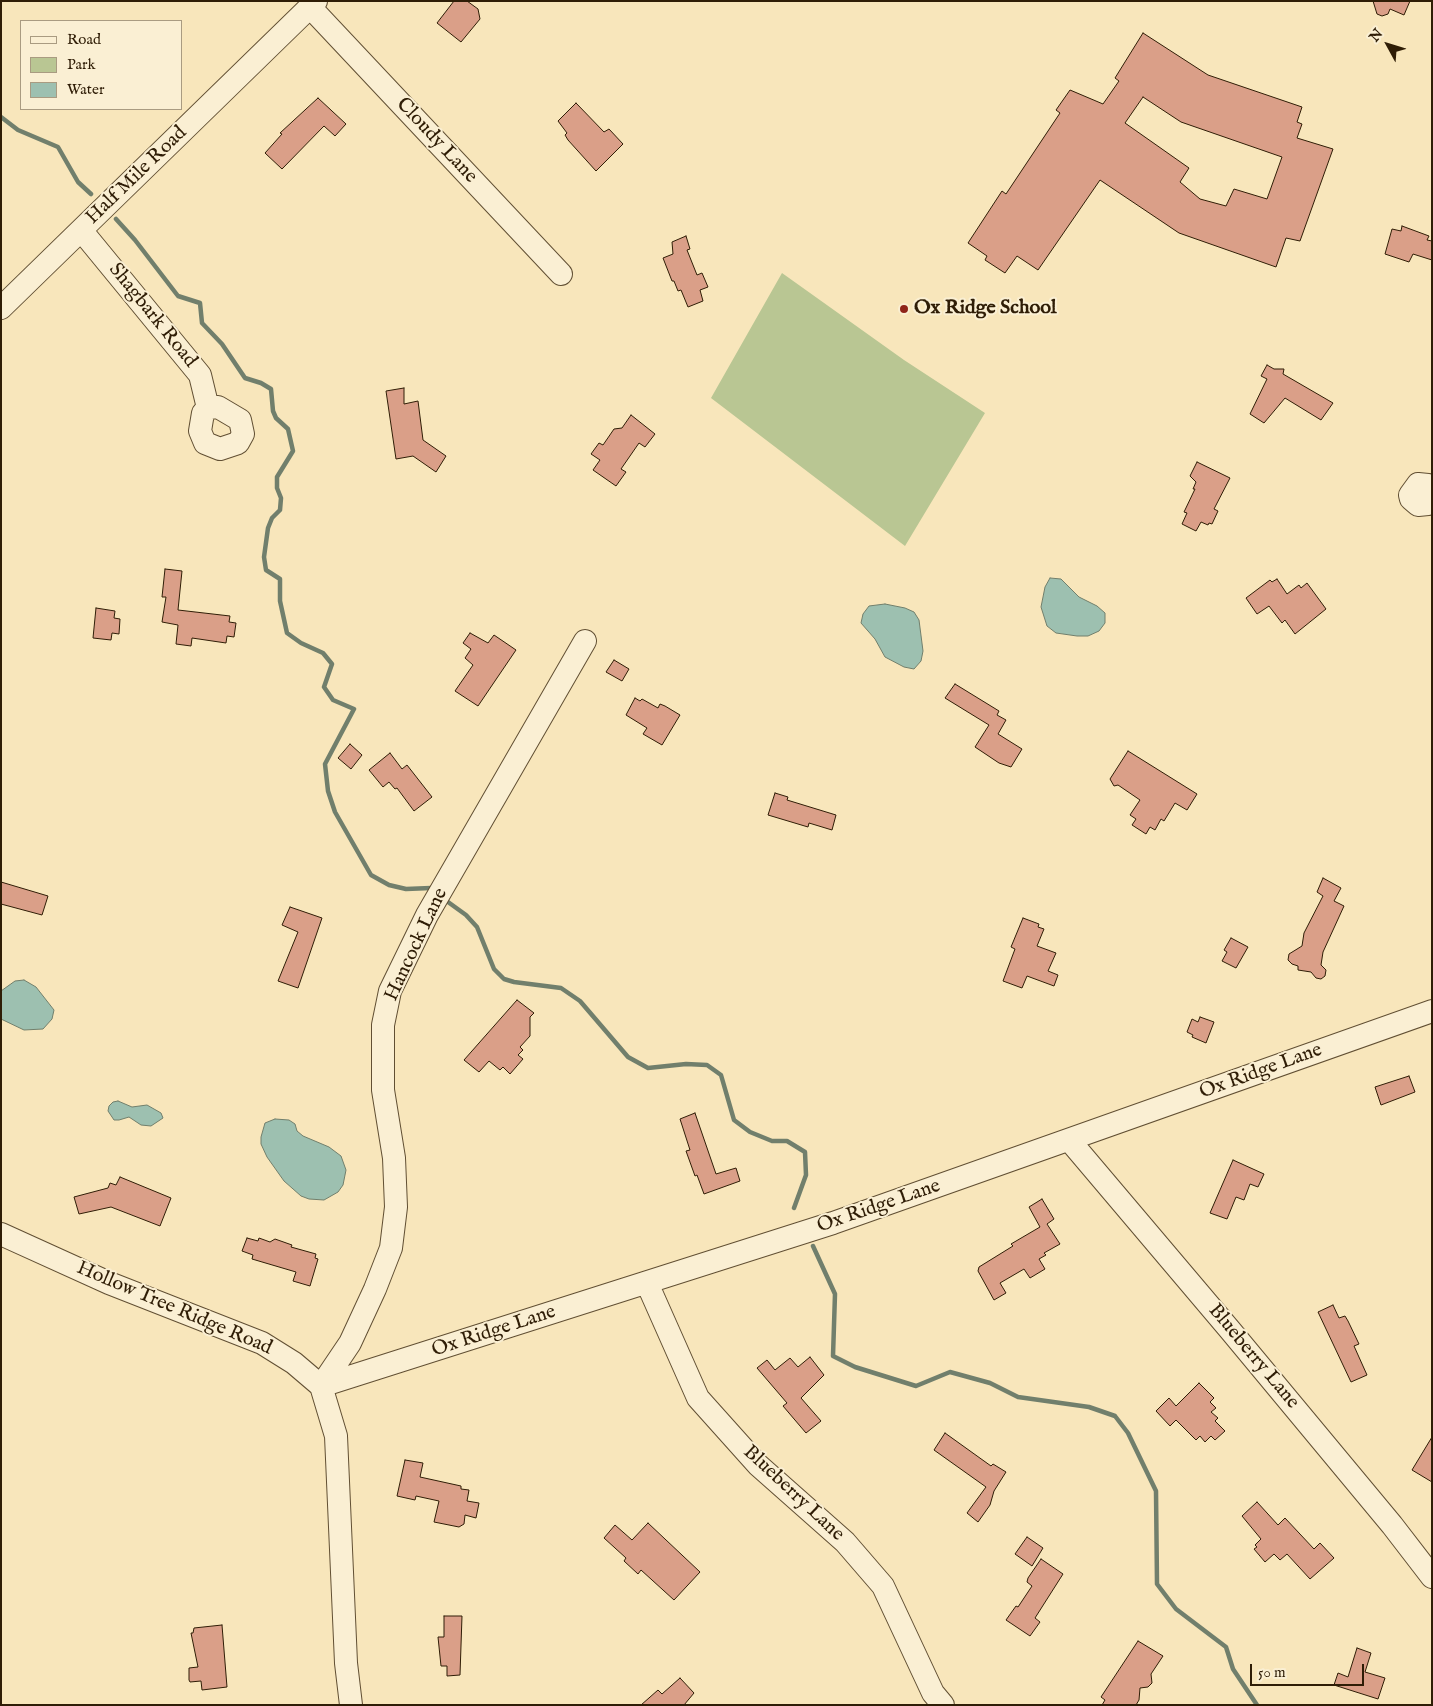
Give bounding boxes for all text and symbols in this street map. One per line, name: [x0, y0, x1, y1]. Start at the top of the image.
legend: [20, 20, 182, 110]
north arrow: [1363, 20, 1413, 70]
text: N: [1366, 25, 1387, 46]
text: Road: [67, 30, 101, 49]
text: Park: [67, 55, 96, 74]
text: Water: [67, 80, 104, 99]
street label: Cloudy Lane: [390, 93, 482, 189]
street label: Half Mile Road: [81, 122, 193, 230]
street label: Shagbark Road: [103, 259, 201, 373]
place label: Ox Ridge School: [914, 297, 1056, 321]
marker: Ox Ridge School: [898, 303, 910, 315]
street label: Hancock Lane: [380, 885, 454, 1005]
street label: Ox Ridge Lane: [1196, 1039, 1326, 1105]
street label: Ox Ridge Lane: [814, 1175, 944, 1239]
street label: Hollow Tree Ridge Road: [73, 1257, 275, 1361]
street label: Blueberry Lane: [1202, 1300, 1304, 1414]
street label: Ox Ridge Lane: [429, 1301, 559, 1363]
street label: Blueberry Lane: [737, 1441, 849, 1547]
scale bar: [1253, 1654, 1367, 1686]
text: 50 m: [1258, 1663, 1286, 1682]

